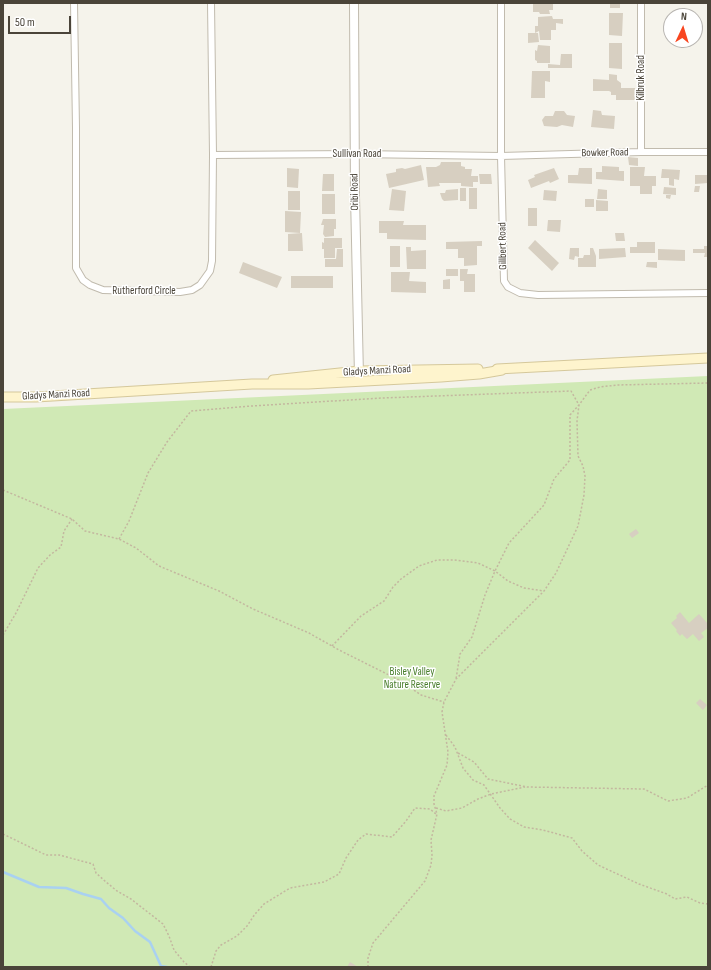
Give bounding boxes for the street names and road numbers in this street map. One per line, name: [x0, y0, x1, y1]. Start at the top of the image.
street label: Kilbruk Road: [634, 55, 648, 101]
street label: Bowker Road: [581, 146, 629, 160]
street label: Sullivan Road: [333, 147, 381, 161]
street label: Oribi Road: [348, 173, 362, 211]
street label: Gillbert Road: [496, 222, 510, 270]
street label: Rutherford Circle: [112, 284, 176, 298]
street label: Gladys Manzi Road: [343, 363, 411, 379]
street label: Gladys Manzi Road: [22, 387, 90, 403]

